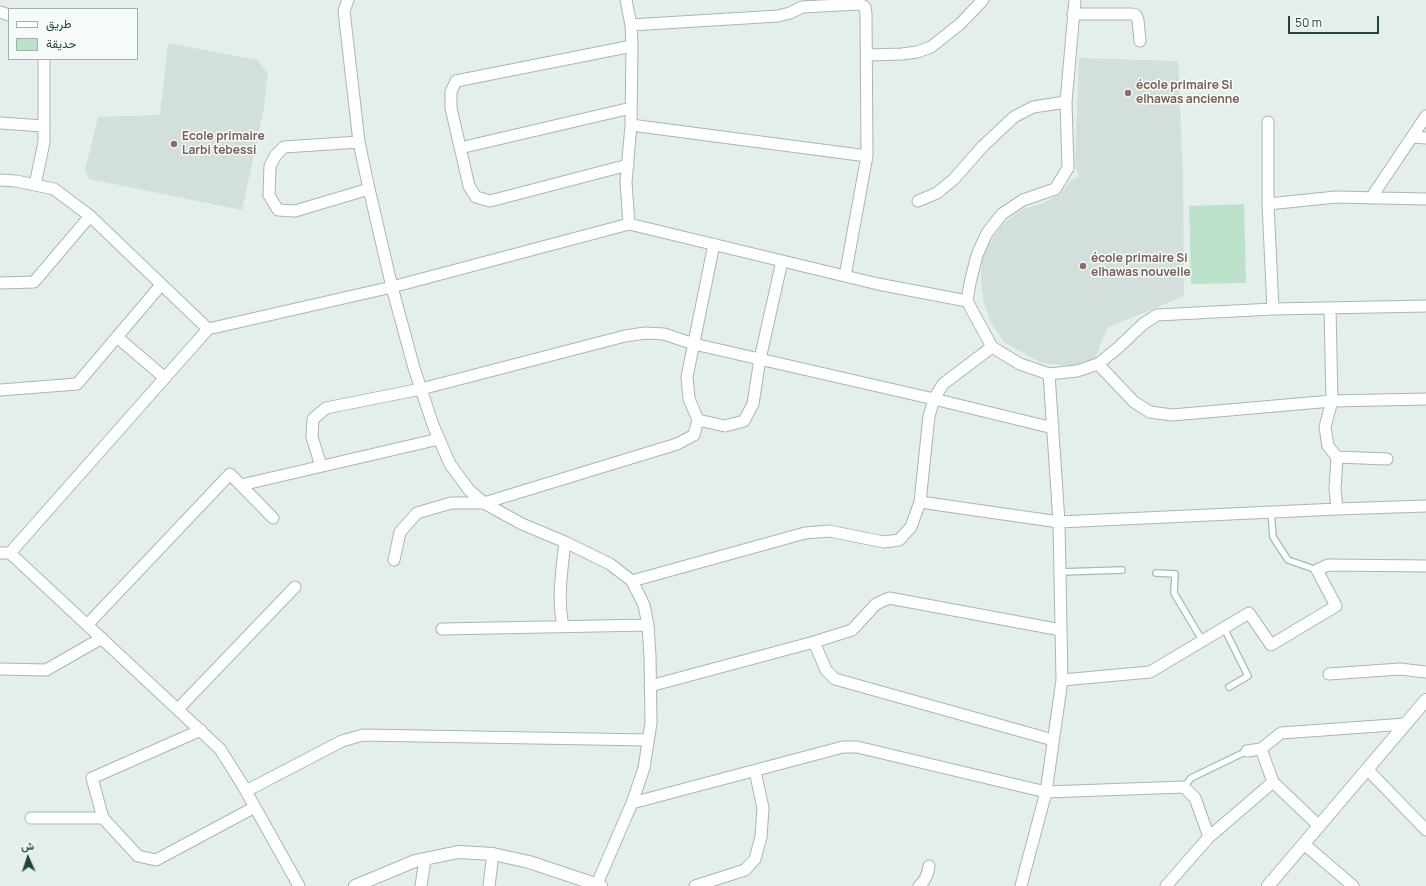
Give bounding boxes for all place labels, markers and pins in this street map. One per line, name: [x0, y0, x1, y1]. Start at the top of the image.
place label: école primaire Si elhawas ancienne: [1136, 79, 1239, 107]
marker: école primaire Si elhawas ancienne: [1123, 88, 1133, 98]
place label: Ecole primaire Larbi tebessi: [182, 130, 265, 158]
marker: Ecole primaire Larbi tebessi: [169, 139, 179, 149]
place label: école primaire Si elhawas nouvelle: [1091, 252, 1191, 280]
marker: école primaire Si elhawas nouvelle: [1078, 261, 1088, 271]

